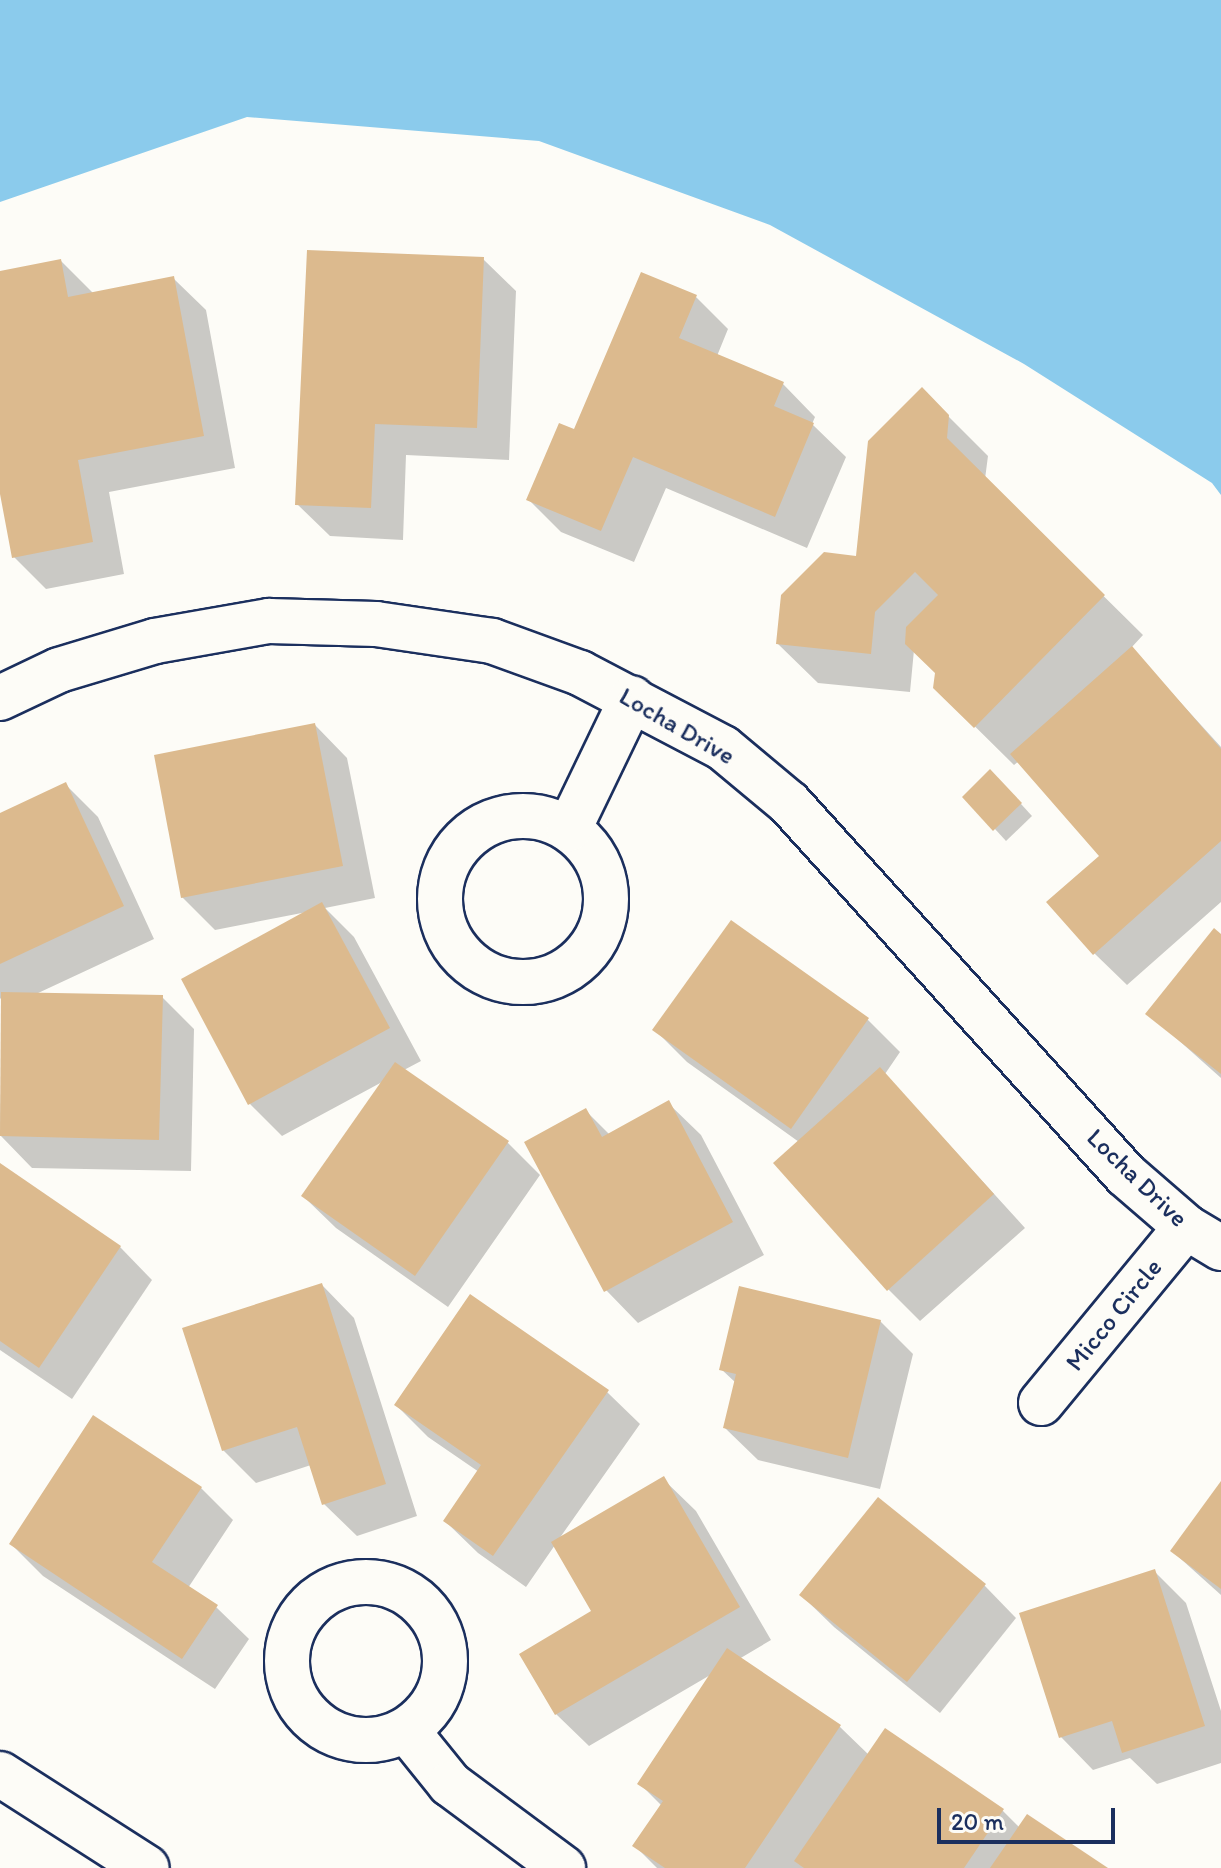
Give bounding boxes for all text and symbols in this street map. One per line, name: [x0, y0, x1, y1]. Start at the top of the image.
street label: Locha Drive: [613, 680, 741, 772]
street label: Locha Drive: [1080, 1122, 1194, 1234]
street label: Micco Circle: [1059, 1253, 1169, 1377]
scale bar: [941, 1792, 1119, 1842]
text: 20 m: [951, 1807, 1004, 1836]

